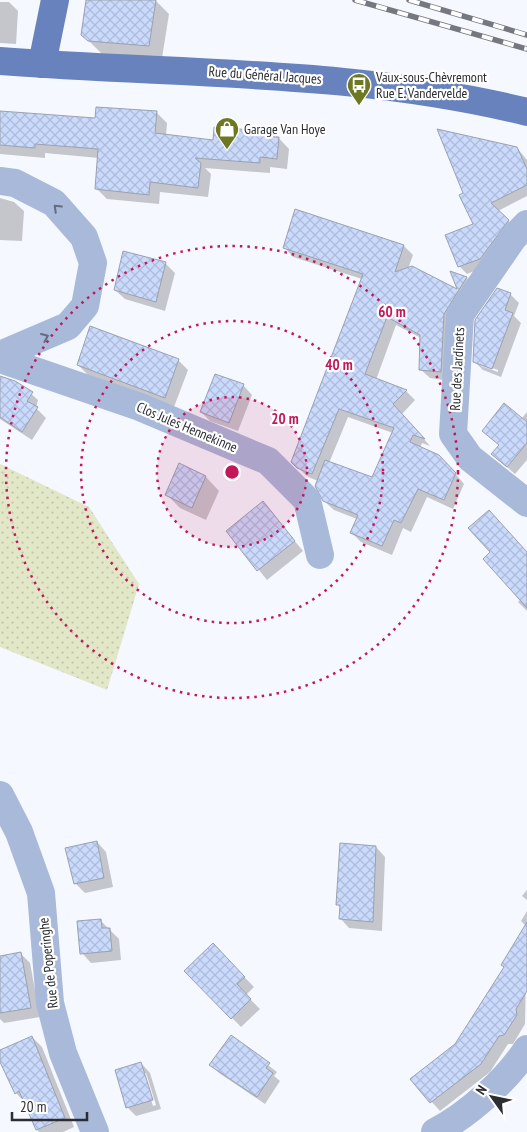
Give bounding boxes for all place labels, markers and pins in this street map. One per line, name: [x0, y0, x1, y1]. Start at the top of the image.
place label: Vaux-sous-Chèvremont Rue E. Vandervelde: [375, 68, 487, 102]
bus stop icon: Vaux-sous-Chèvremont Rue E. Vandervelde: [346, 72, 372, 106]
shop icon: Garage Van Hoye: [214, 116, 240, 150]
place label: Garage Van Hoye: [244, 120, 326, 138]
centre of rings: [223, 463, 241, 481]

